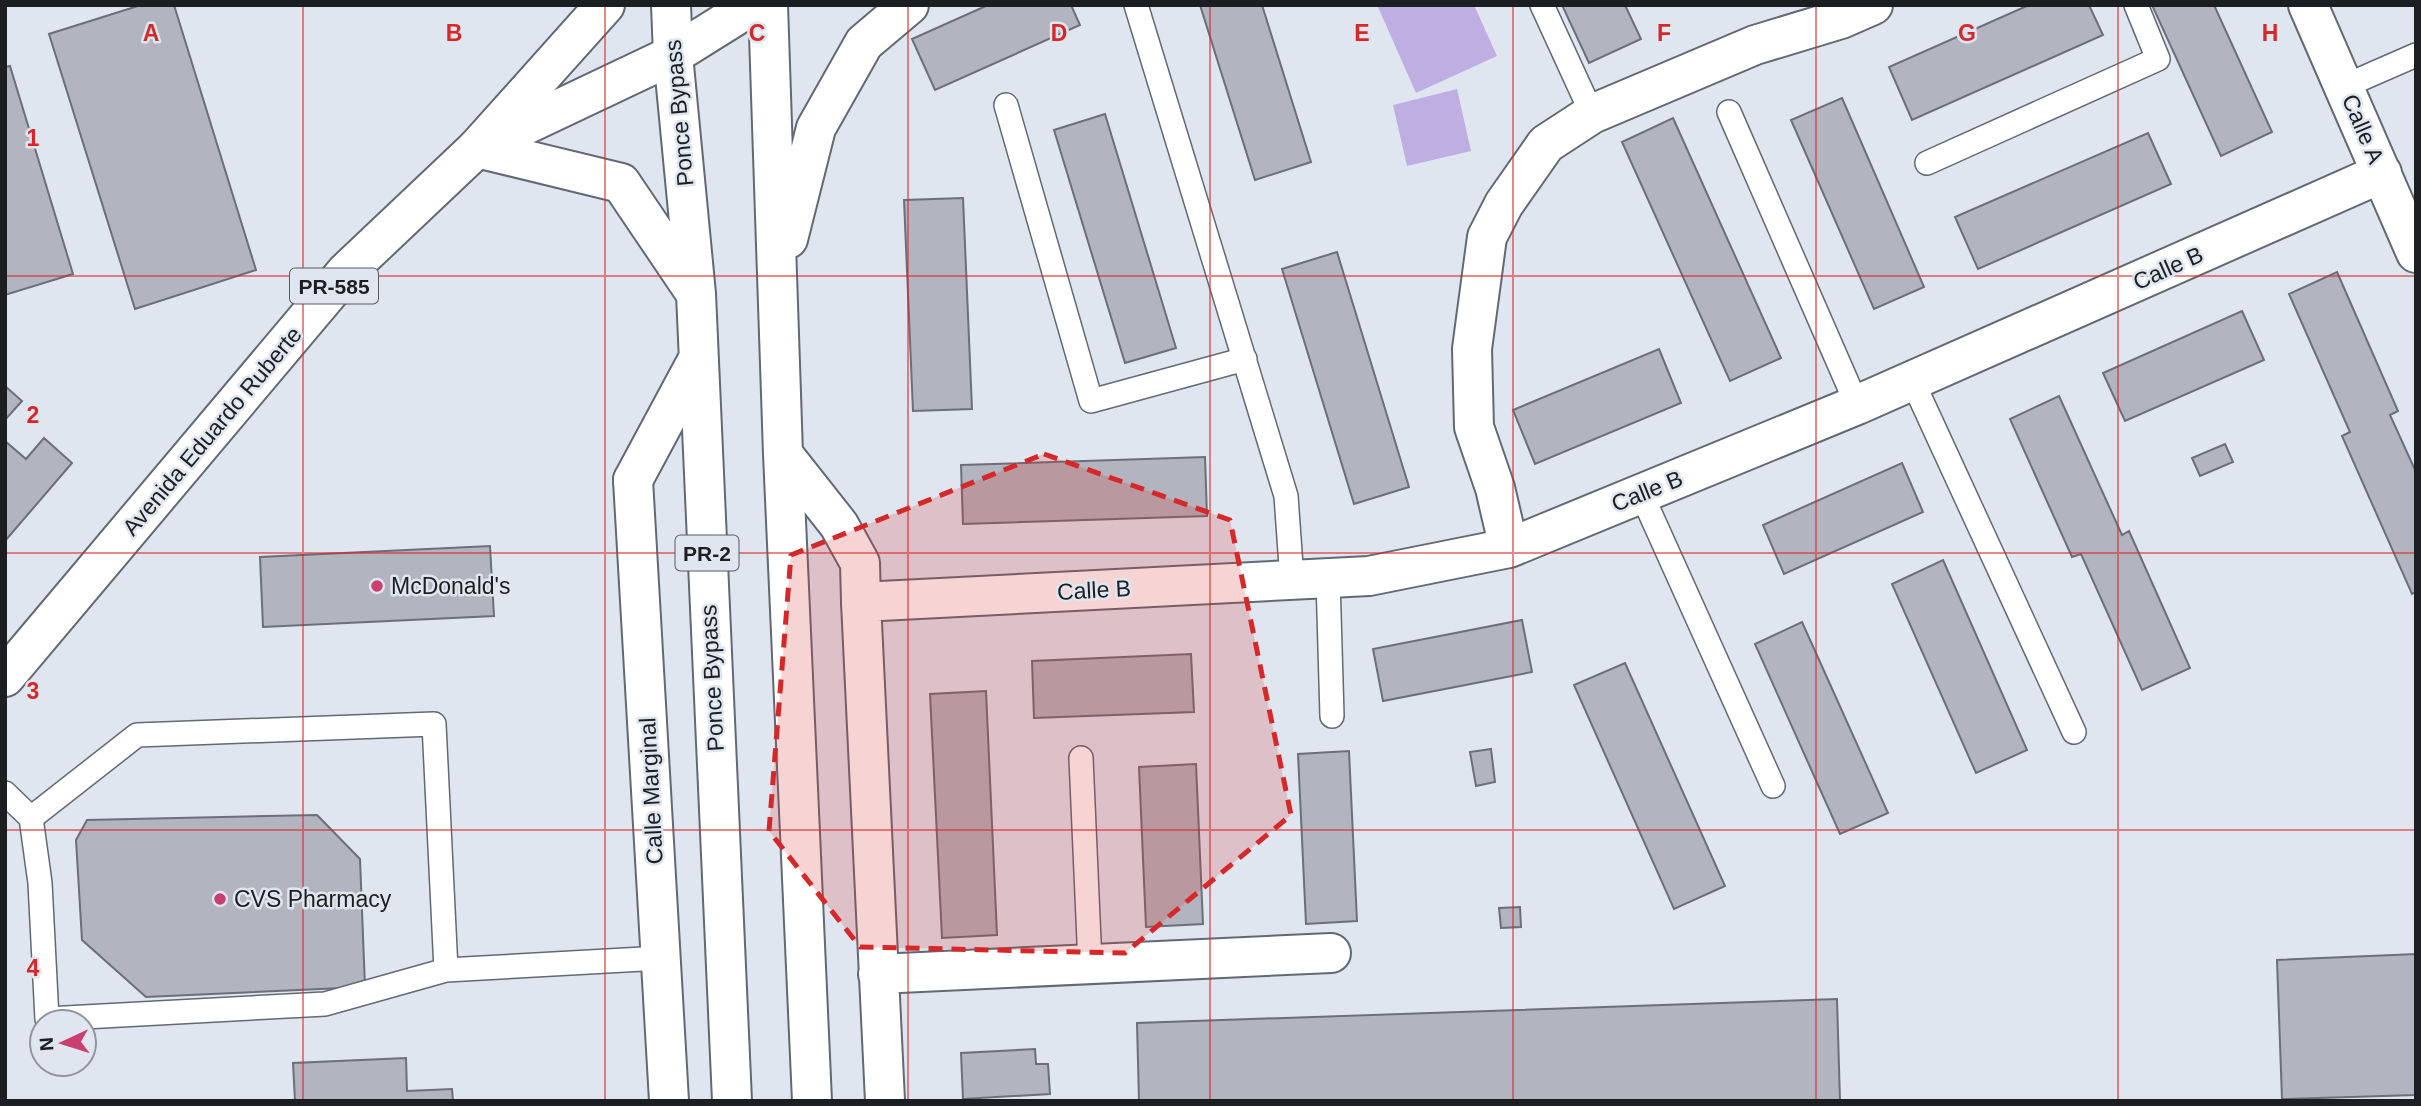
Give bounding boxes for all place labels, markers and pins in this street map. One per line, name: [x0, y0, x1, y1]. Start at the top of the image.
place label: McDonald's: [391, 573, 510, 599]
marker: McDonald's: [369, 578, 385, 594]
place label: CVS Pharmacy: [234, 886, 392, 912]
marker: CVS Pharmacy: [212, 891, 228, 907]

